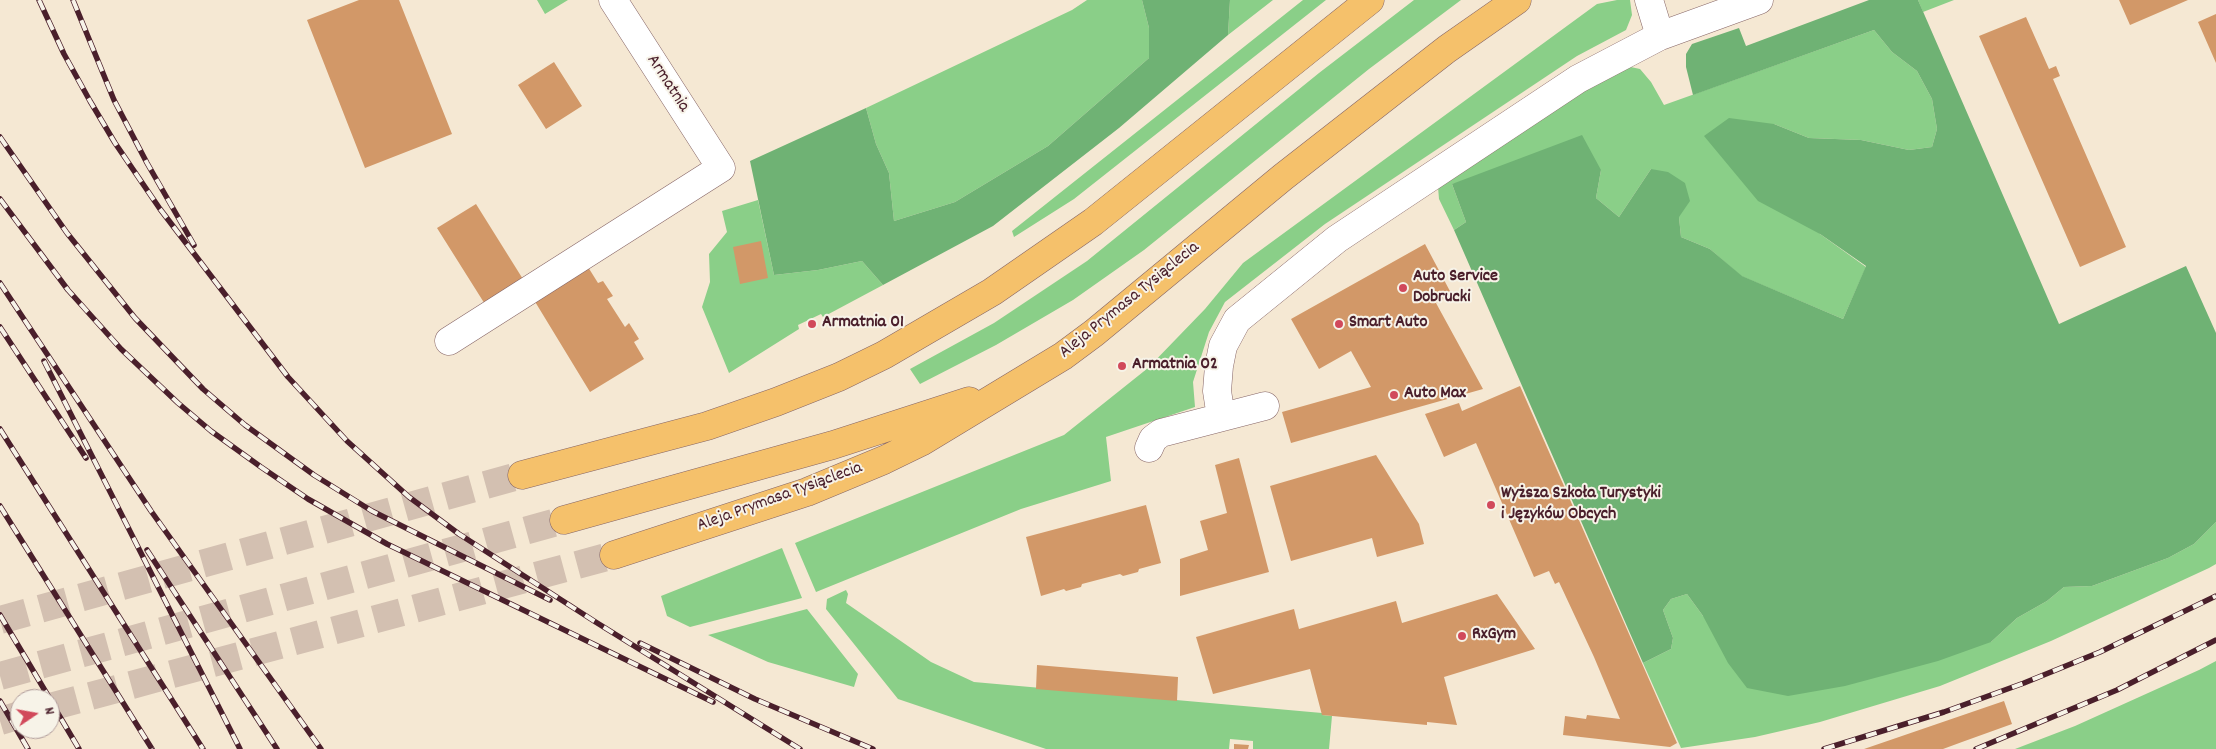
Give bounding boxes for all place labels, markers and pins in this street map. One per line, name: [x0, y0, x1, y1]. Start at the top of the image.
place label: Auto Service Dobrucki: [1413, 267, 1498, 310]
marker: Auto Service Dobrucki: [1397, 282, 1409, 294]
place label: Armatnia 01: [822, 313, 904, 335]
place label: Smart Auto: [1349, 313, 1427, 335]
marker: Armatnia 01: [806, 318, 818, 330]
marker: Smart Auto: [1333, 318, 1345, 330]
place label: Armatnia 02: [1132, 355, 1218, 377]
marker: Armatnia 02: [1116, 360, 1128, 372]
place label: Auto Max: [1404, 384, 1466, 406]
marker: Auto Max: [1388, 389, 1400, 401]
place label: Wyższa Szkoła Turystyki i Języków Obcych: [1501, 484, 1661, 526]
marker: Wyższa Szkoła Turystyki i Języków Obcych: [1485, 499, 1497, 511]
place label: RxGym: [1472, 625, 1516, 647]
marker: RxGym: [1456, 630, 1468, 642]

